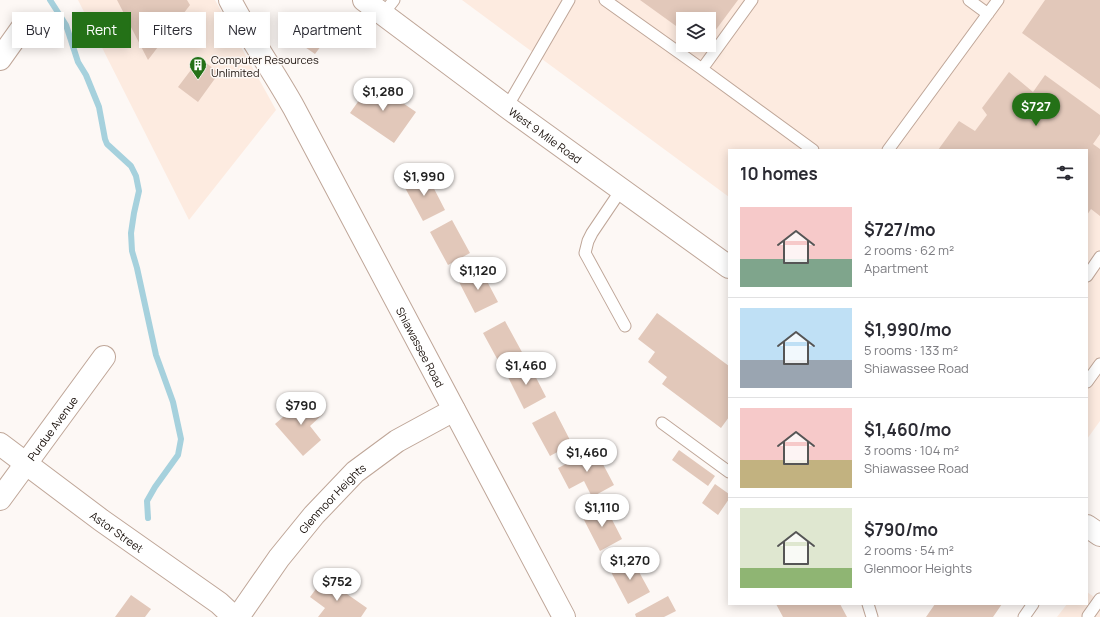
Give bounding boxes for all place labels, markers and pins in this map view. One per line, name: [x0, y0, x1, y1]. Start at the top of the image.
place label: Computer Resources Unlimited: [211, 52, 319, 80]
building icon: Computer Resources Unlimited: [188, 55, 208, 80]
pin: $1,280: [350, 78, 416, 112]
pin: $727: [1012, 93, 1060, 127]
pin: $1,990: [391, 163, 457, 197]
pin: $1,120: [445, 257, 511, 291]
pin: $1,460: [493, 352, 559, 386]
pin: $790: [277, 392, 325, 426]
pin: $1,460: [554, 439, 620, 473]
pin: $1,110: [569, 494, 635, 528]
pin: $1,270: [597, 547, 663, 581]
pin: $752: [313, 568, 361, 602]

